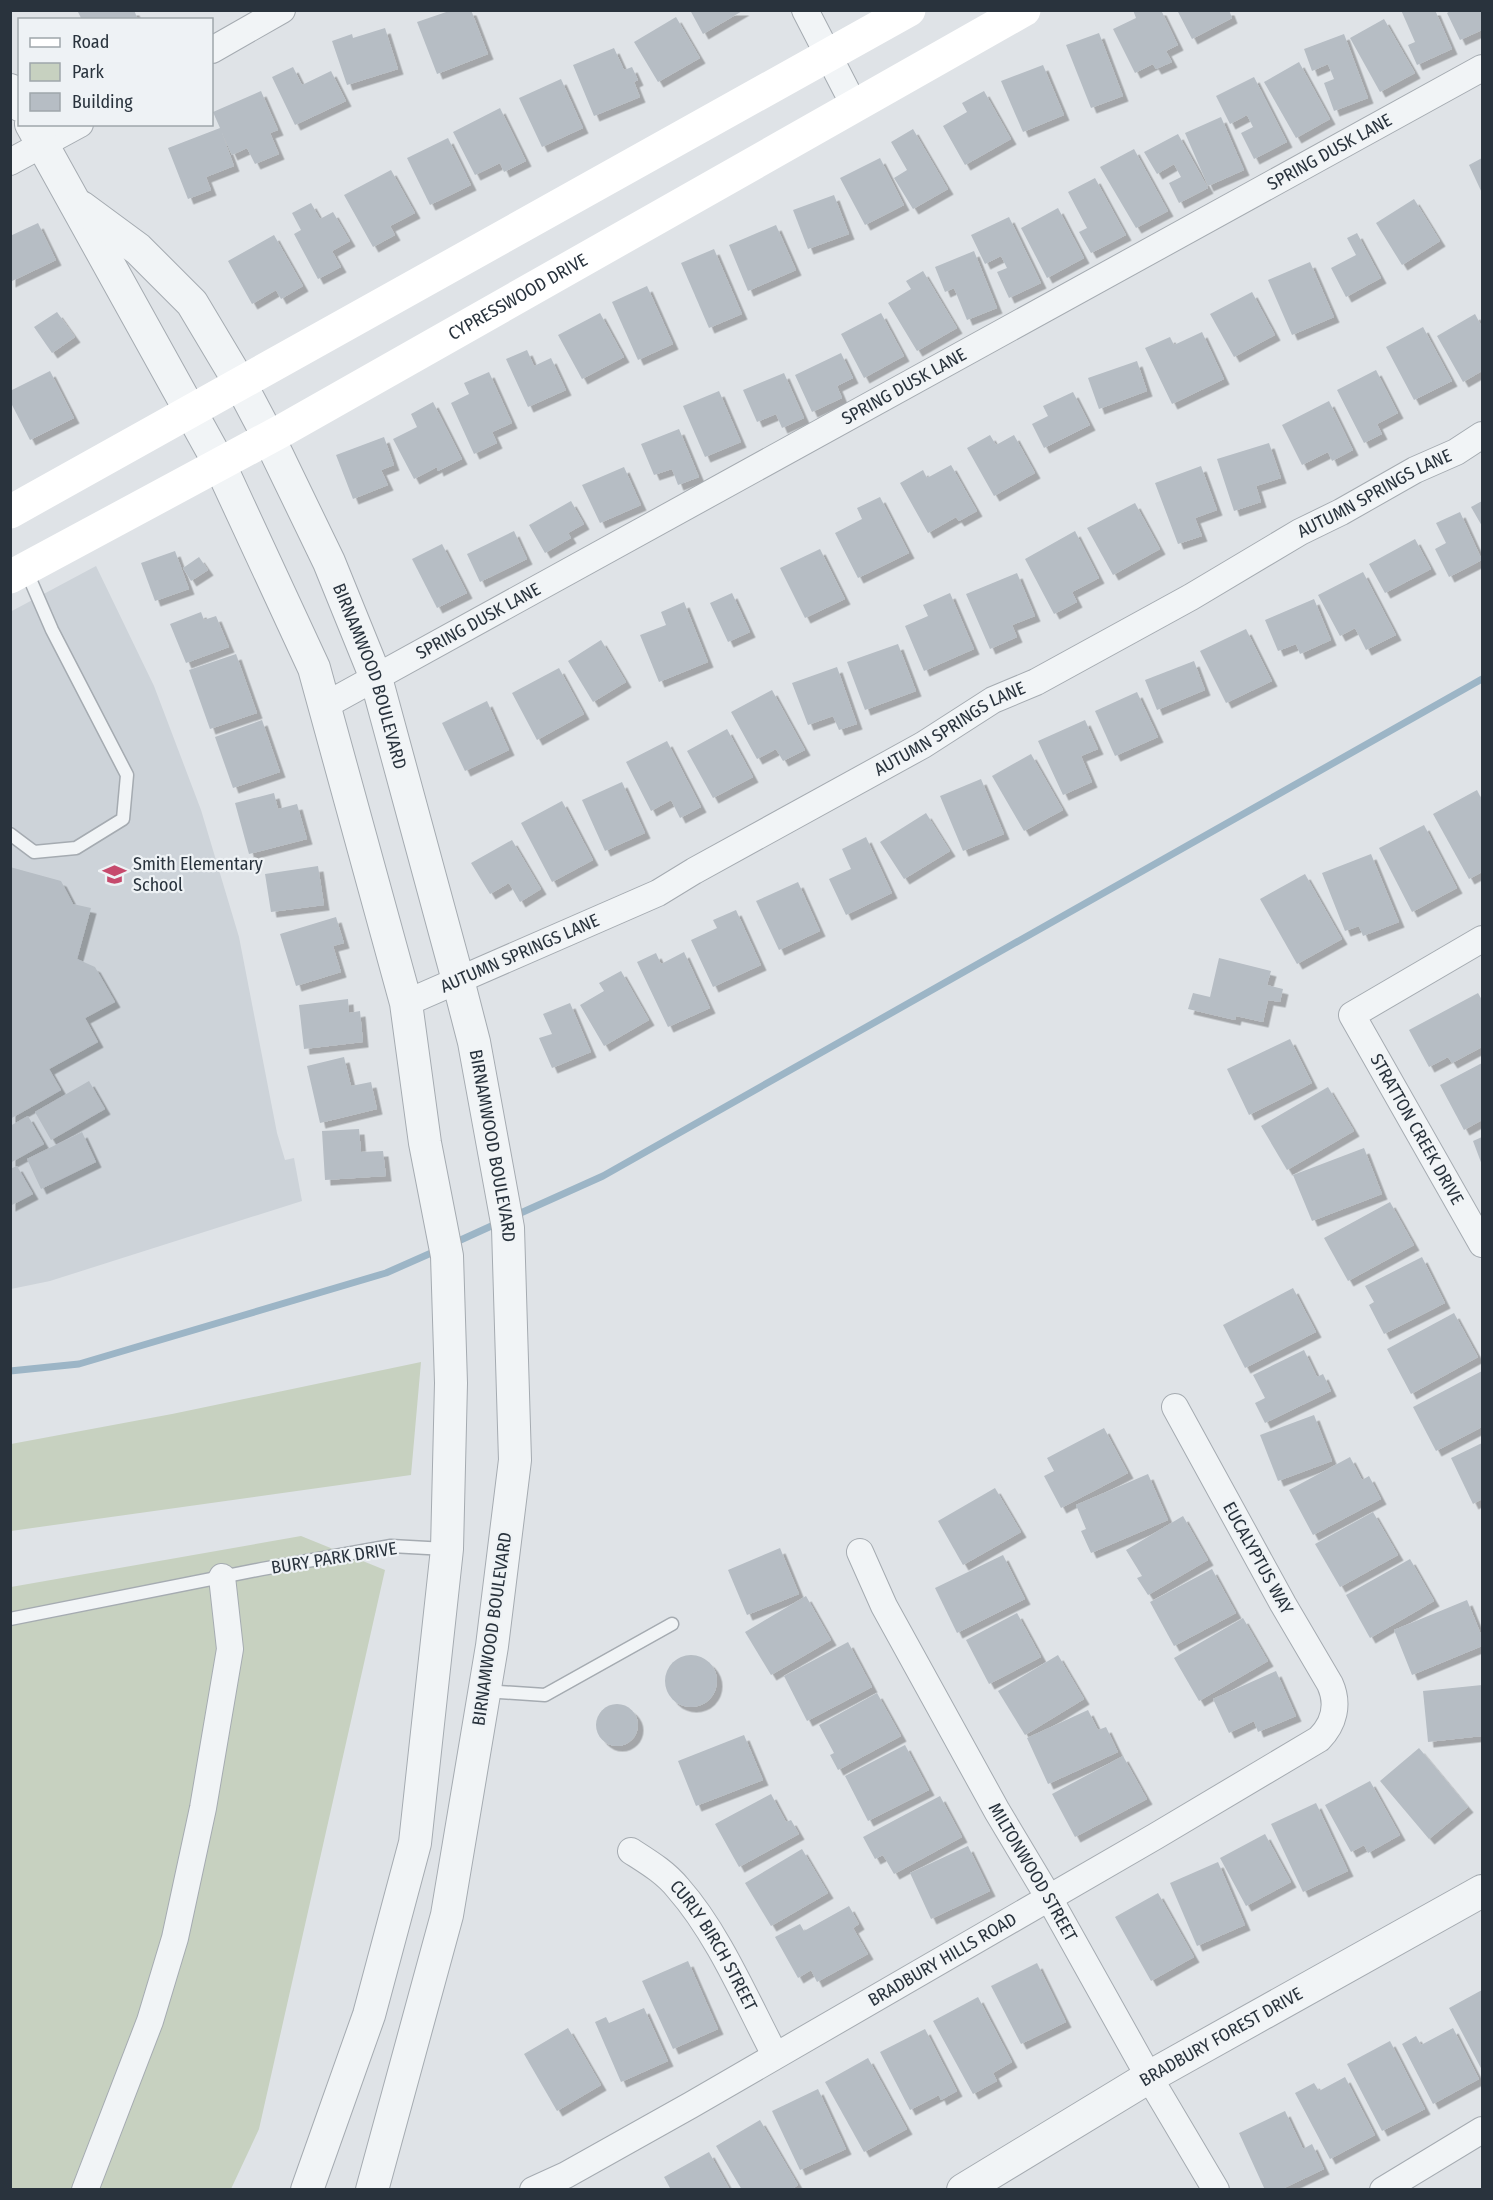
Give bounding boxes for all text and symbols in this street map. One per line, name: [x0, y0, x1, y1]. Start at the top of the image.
legend: [18, 18, 213, 126]
text: Road: [72, 31, 109, 53]
text: Park: [72, 61, 105, 83]
text: Building: [72, 91, 133, 113]
street label: SPRING DUSK LANE: [1263, 109, 1396, 195]
street label: CYPRESSWOOD DRIVE: [445, 249, 591, 345]
street label: SPRING DUSK LANE: [838, 343, 970, 430]
street label: AUTUMN SPRINGS LANE: [1294, 444, 1455, 543]
street label: SPRING DUSK LANE: [412, 578, 544, 664]
street label: BIRNAMWOOD BOULEVARD: [328, 580, 411, 772]
street label: AUTUMN SPRINGS LANE: [870, 677, 1028, 781]
place label: Smith Elementary School: [133, 853, 263, 896]
school or university icon: Smith Elementary School: [102, 861, 128, 887]
street label: AUTUMN SPRINGS LANE: [437, 909, 602, 998]
street label: BIRNAMWOOD BOULEVARD: [465, 1048, 519, 1242]
street label: STRATTON CREEK DRIVE: [1365, 1050, 1468, 1209]
street label: EUCALYPTUS WAY: [1218, 1498, 1298, 1618]
street label: BIRNAMWOOD BOULEVARD: [468, 1531, 516, 1727]
street label: BURY PARK DRIVE: [270, 1537, 398, 1579]
street label: MILTONWOOD STREET: [984, 1799, 1082, 1946]
street label: CURLY BIRCH STREET: [665, 1876, 762, 2015]
street label: BRADBURY HILLS ROAD: [864, 1908, 1021, 2011]
street label: BRADBURY FOREST DRIVE: [1135, 1983, 1306, 2091]

